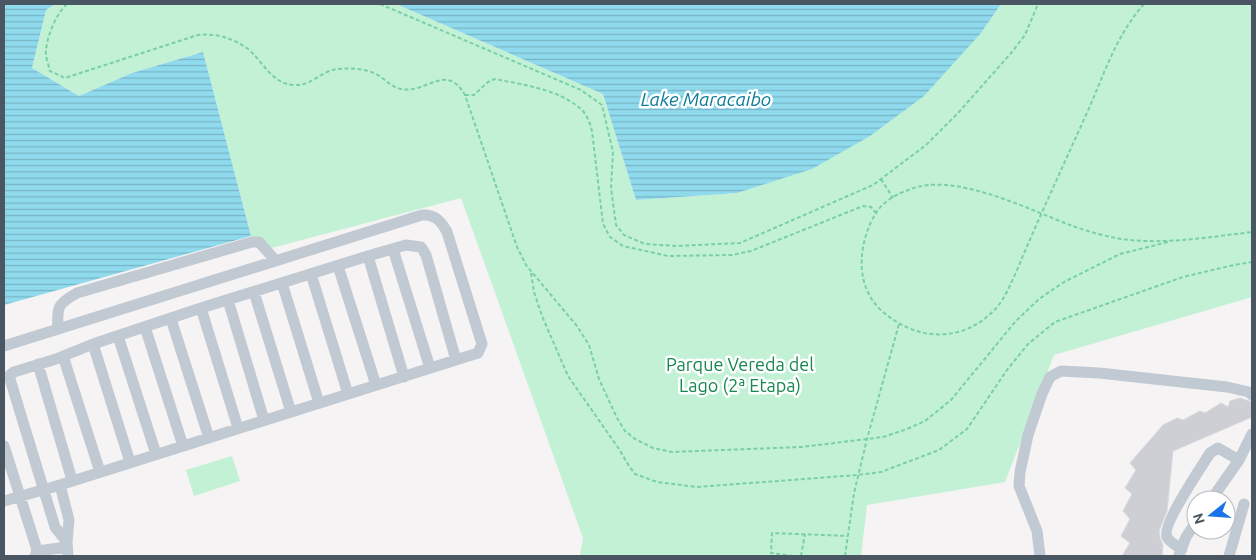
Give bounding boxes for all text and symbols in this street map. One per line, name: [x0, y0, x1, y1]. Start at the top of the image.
water label: Lake Maracaibo: [641, 88, 771, 110]
park label: Parque Vereda del Lago (2ª Etapa): [666, 354, 814, 396]
north arrow: [1186, 490, 1236, 540]
text: N: [1189, 511, 1208, 526]

